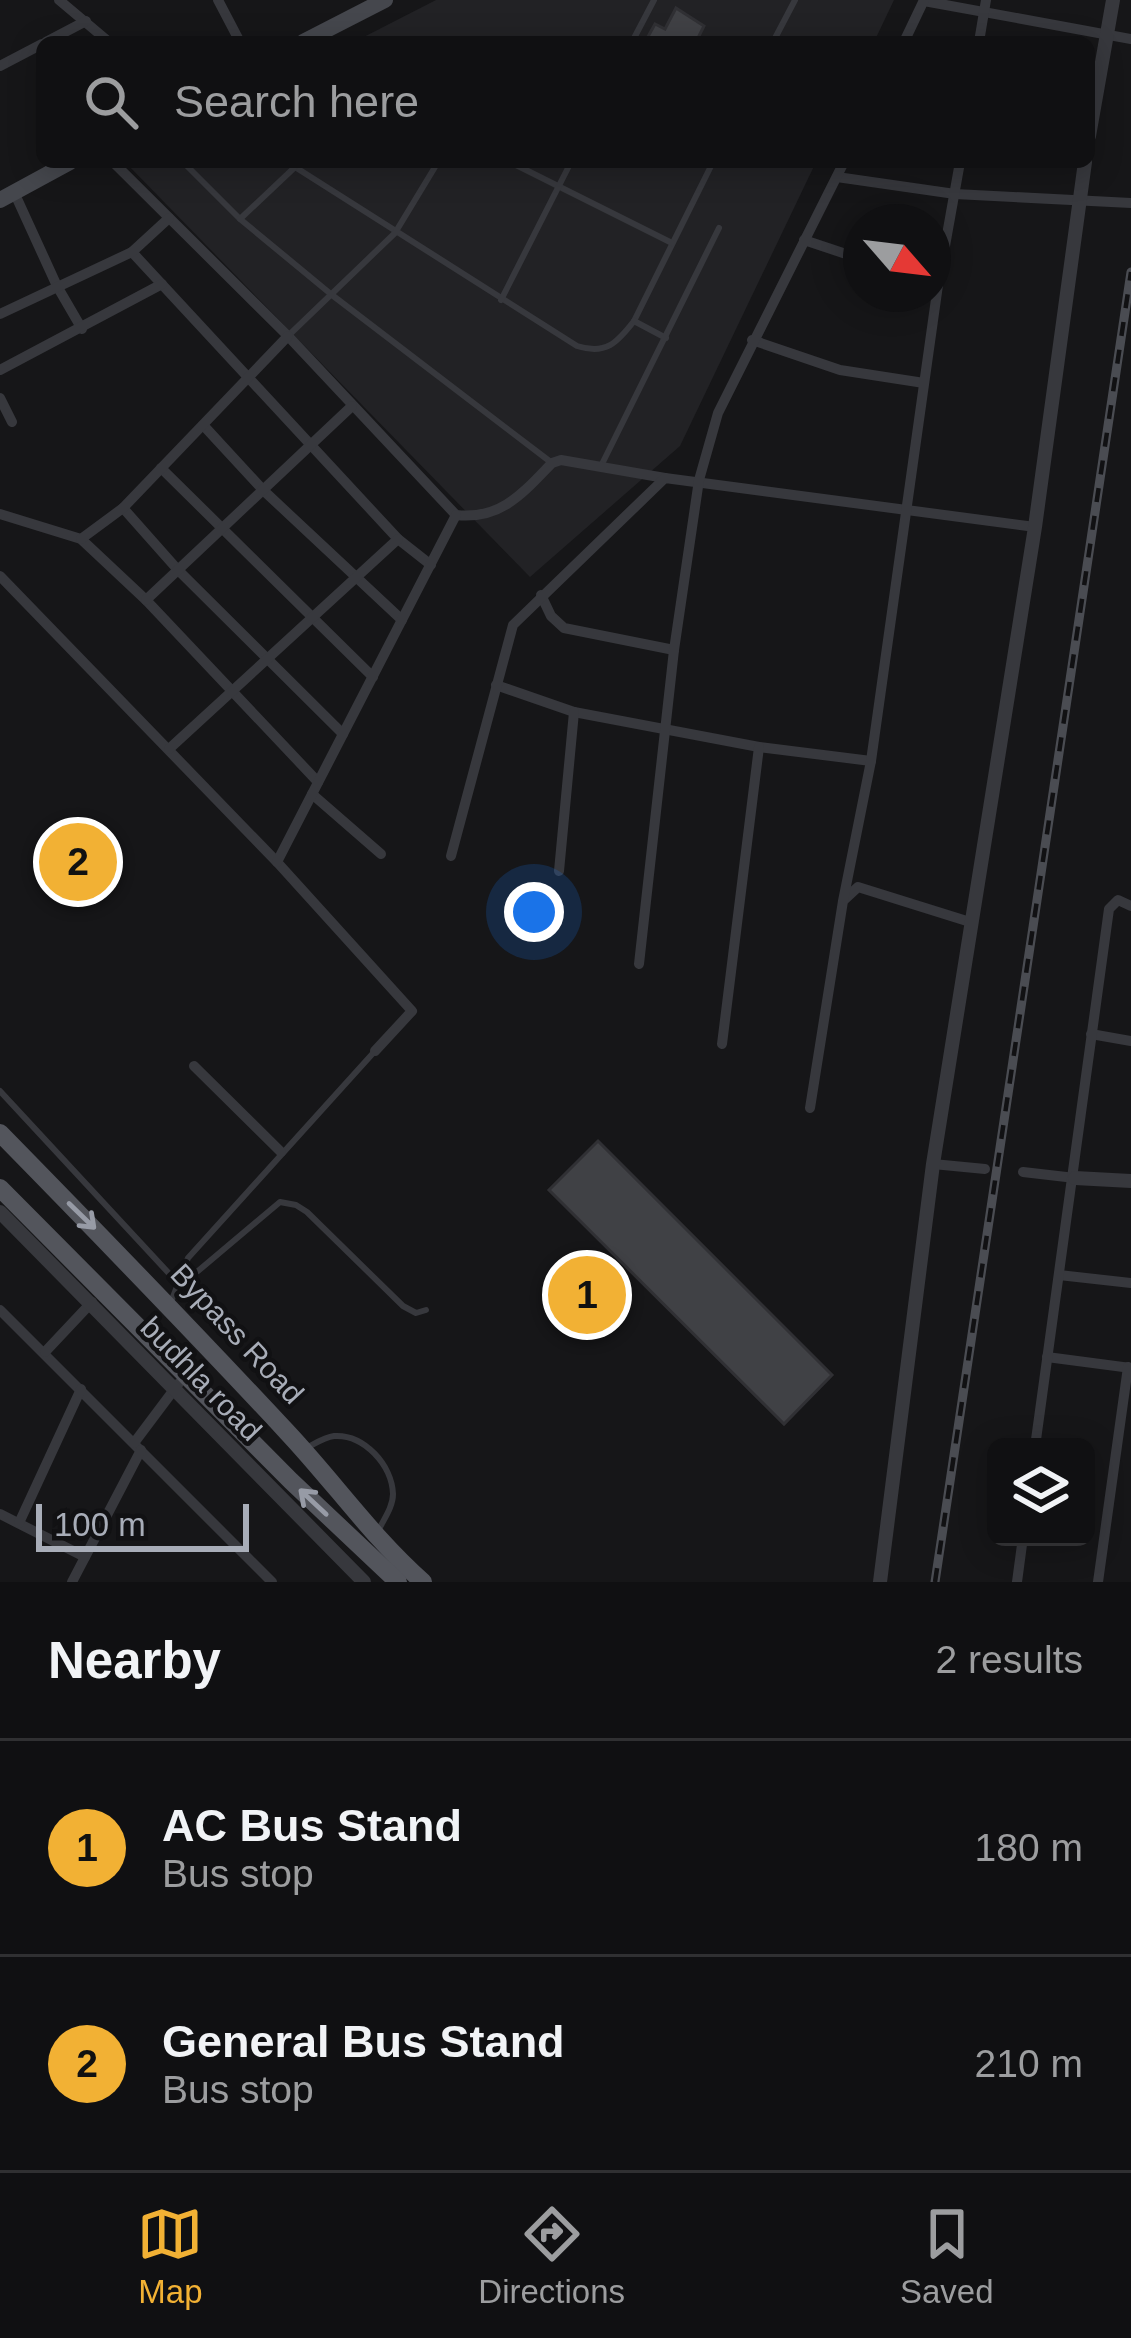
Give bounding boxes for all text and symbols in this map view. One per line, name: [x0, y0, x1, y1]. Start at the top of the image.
search box: [36, 36, 1095, 168]
icon: search: [78, 69, 144, 135]
text: Search here: [174, 76, 419, 127]
north arrow: [843, 204, 951, 312]
pin: 2: [39, 817, 117, 907]
your location: [504, 882, 564, 942]
one-way arrow: [67, 1201, 97, 1230]
pin: 1: [548, 1250, 626, 1340]
street label: Bypass Road: [164, 1257, 310, 1410]
street label: budhla road: [134, 1310, 268, 1447]
map controls: [987, 1438, 1095, 1546]
button: layers: [987, 1438, 1095, 1546]
one-way arrow: [299, 1488, 329, 1517]
scale bar: [36, 1498, 249, 1551]
text: 100 m: [54, 1506, 146, 1543]
text: Nearby: [48, 1632, 221, 1689]
text: 2 results: [936, 1638, 1083, 1681]
text: AC Bus Stand: [162, 1800, 462, 1851]
text: 1: [76, 1826, 98, 1869]
text: 180 m: [975, 1826, 1083, 1869]
text: Bus stop: [162, 1852, 314, 1895]
text: General Bus Stand: [162, 2016, 565, 2067]
text: 2: [76, 2042, 98, 2085]
text: 210 m: [975, 2042, 1083, 2085]
text: Bus stop: [162, 2068, 314, 2111]
tab: Map: [137, 2201, 203, 2311]
tab: Directions: [478, 2201, 625, 2311]
tab: Saved: [900, 2201, 994, 2311]

